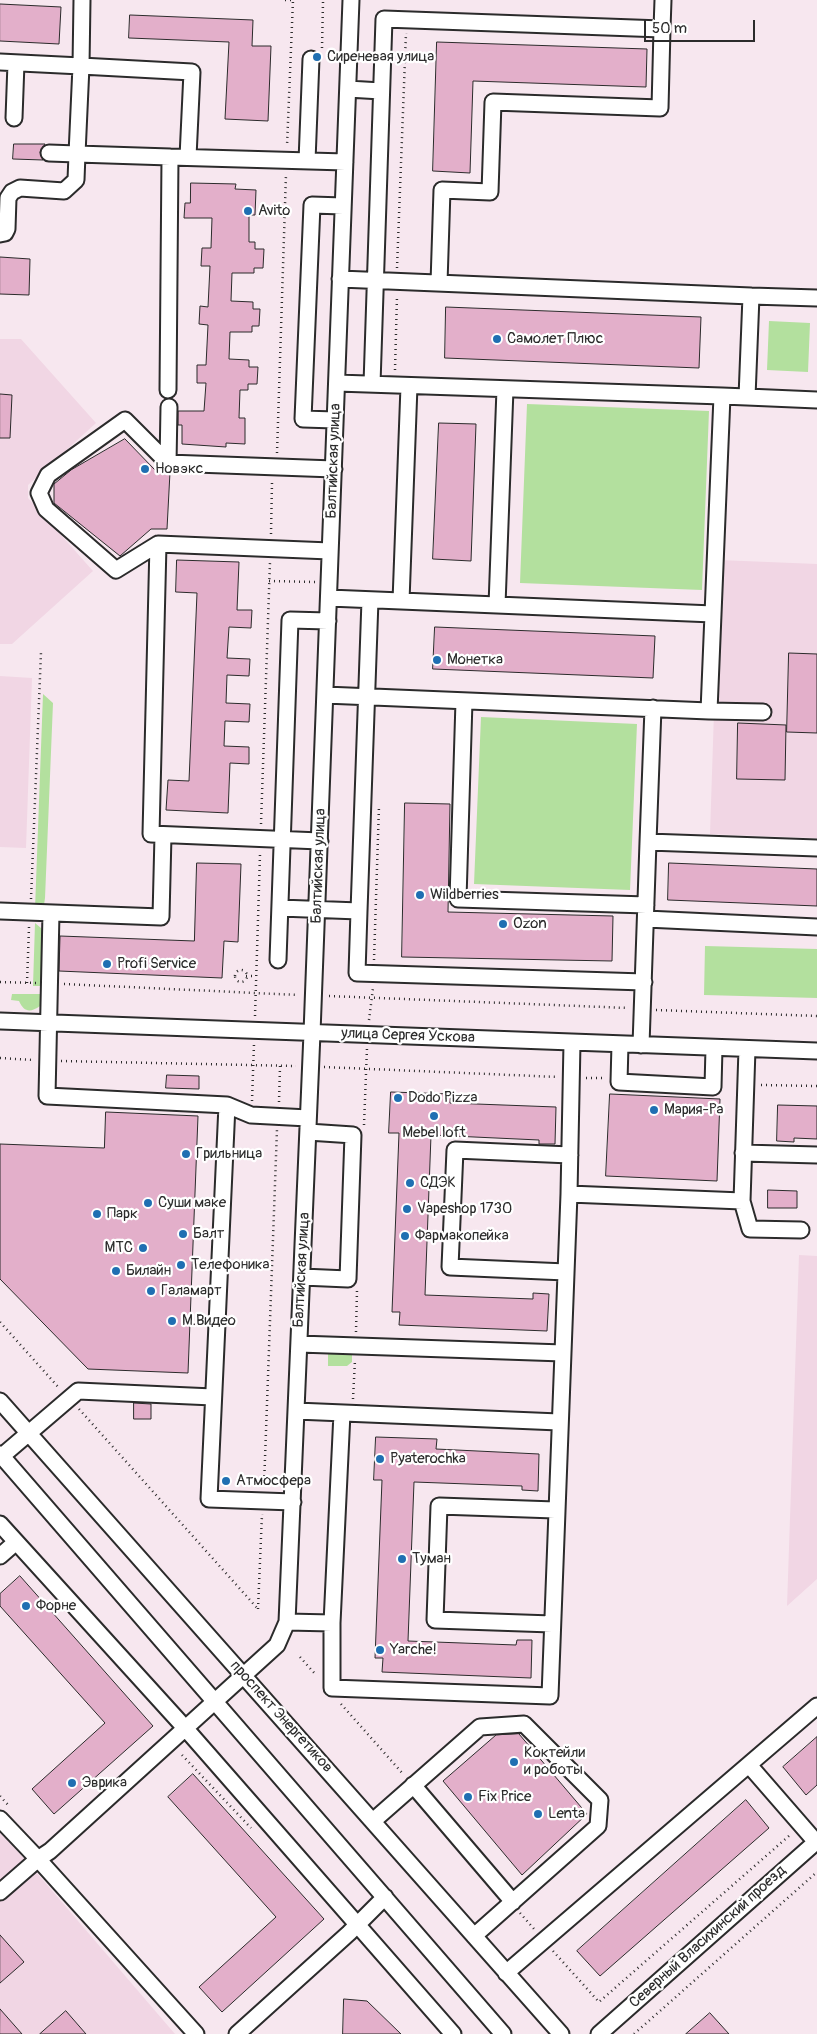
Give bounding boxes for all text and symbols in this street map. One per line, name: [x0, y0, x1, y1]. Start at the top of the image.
scale bar: [647, 10, 758, 42]
text: 50 m: [652, 19, 687, 38]
place label: Сиреневая улица: [327, 48, 434, 66]
marker: Сиреневая улица: [311, 51, 323, 63]
place label: Avito: [258, 202, 290, 220]
marker: Avito: [242, 205, 254, 217]
place label: Самолет Плюс: [507, 330, 603, 348]
marker: Самолет Плюс: [491, 333, 503, 345]
street label: Балтийская улица: [323, 403, 345, 519]
place label: Новэкс: [155, 460, 203, 478]
marker: Новэкс: [139, 463, 151, 475]
place label: Монетка: [447, 651, 503, 669]
marker: Монетка: [431, 654, 443, 666]
street label: Балтийская улица: [308, 808, 330, 924]
place label: Wildberries: [430, 886, 499, 904]
marker: Wildberries: [414, 889, 426, 901]
place label: Ozon: [513, 915, 547, 933]
marker: Ozon: [497, 918, 509, 930]
place label: Profi Service: [117, 955, 196, 973]
marker: Profi Service: [101, 958, 113, 970]
street label: улица Сергея Ускова: [341, 1025, 475, 1047]
place label: Dodo Pizza: [408, 1089, 477, 1107]
marker: Dodo Pizza: [392, 1092, 404, 1104]
place label: Мария-Ра: [664, 1101, 723, 1119]
marker: Мария-Ра: [648, 1104, 660, 1116]
marker: Mebel loft: [428, 1110, 440, 1122]
place label: Mebel loft: [402, 1124, 466, 1142]
place label: Грильница: [196, 1145, 262, 1163]
marker: Грильница: [180, 1148, 192, 1160]
place label: СДЭК: [420, 1174, 456, 1192]
marker: СДЭК: [404, 1177, 416, 1189]
place label: Суши маке: [158, 1194, 226, 1212]
marker: Суши маке: [142, 1197, 154, 1209]
place label: Vapeshop 1730: [417, 1200, 512, 1218]
marker: Vapeshop 1730: [401, 1203, 413, 1215]
place label: Парк: [107, 1205, 138, 1223]
marker: Парк: [91, 1208, 103, 1220]
street label: Балтийская улица: [290, 1212, 314, 1328]
place label: Балт: [193, 1225, 224, 1243]
place label: Фармакопейка: [415, 1227, 509, 1245]
marker: Балт: [177, 1228, 189, 1240]
marker: Фармакопейка: [399, 1230, 411, 1242]
place label: МТС: [105, 1239, 133, 1257]
marker: МТС: [137, 1242, 149, 1254]
place label: Телефоника: [191, 1256, 270, 1274]
marker: Телефоника: [175, 1259, 187, 1271]
place label: Билайн: [126, 1262, 171, 1280]
marker: Билайн: [110, 1265, 122, 1277]
place label: Галамарт: [161, 1282, 221, 1300]
marker: Галамарт: [145, 1285, 157, 1297]
place label: М.Видео: [182, 1312, 236, 1330]
marker: М.Видео: [166, 1315, 178, 1327]
place label: Pyaterochka: [390, 1450, 466, 1468]
marker: Pyaterochka: [374, 1453, 386, 1465]
place label: Атмосфера: [236, 1472, 311, 1490]
marker: Атмосфера: [220, 1475, 232, 1487]
place label: Туман: [412, 1550, 451, 1568]
marker: Туман: [396, 1553, 408, 1565]
place label: Форне: [36, 1597, 76, 1615]
marker: Форне: [20, 1600, 32, 1612]
place label: Yarche!: [390, 1641, 437, 1659]
marker: Yarche!: [374, 1644, 386, 1656]
street label: проспект Энергетиков: [226, 1657, 336, 1777]
place label: Коктейли и роботы: [524, 1744, 585, 1779]
marker: Коктейли и роботы: [508, 1756, 520, 1768]
place label: Эврика: [82, 1774, 127, 1792]
marker: Эврика: [66, 1777, 78, 1789]
place label: Fix Price: [478, 1788, 531, 1806]
marker: Fix Price: [462, 1791, 474, 1803]
place label: Lenta: [548, 1805, 585, 1823]
marker: Lenta: [532, 1808, 544, 1820]
street label: Северный Власихинский проезд: [626, 1862, 790, 2012]

